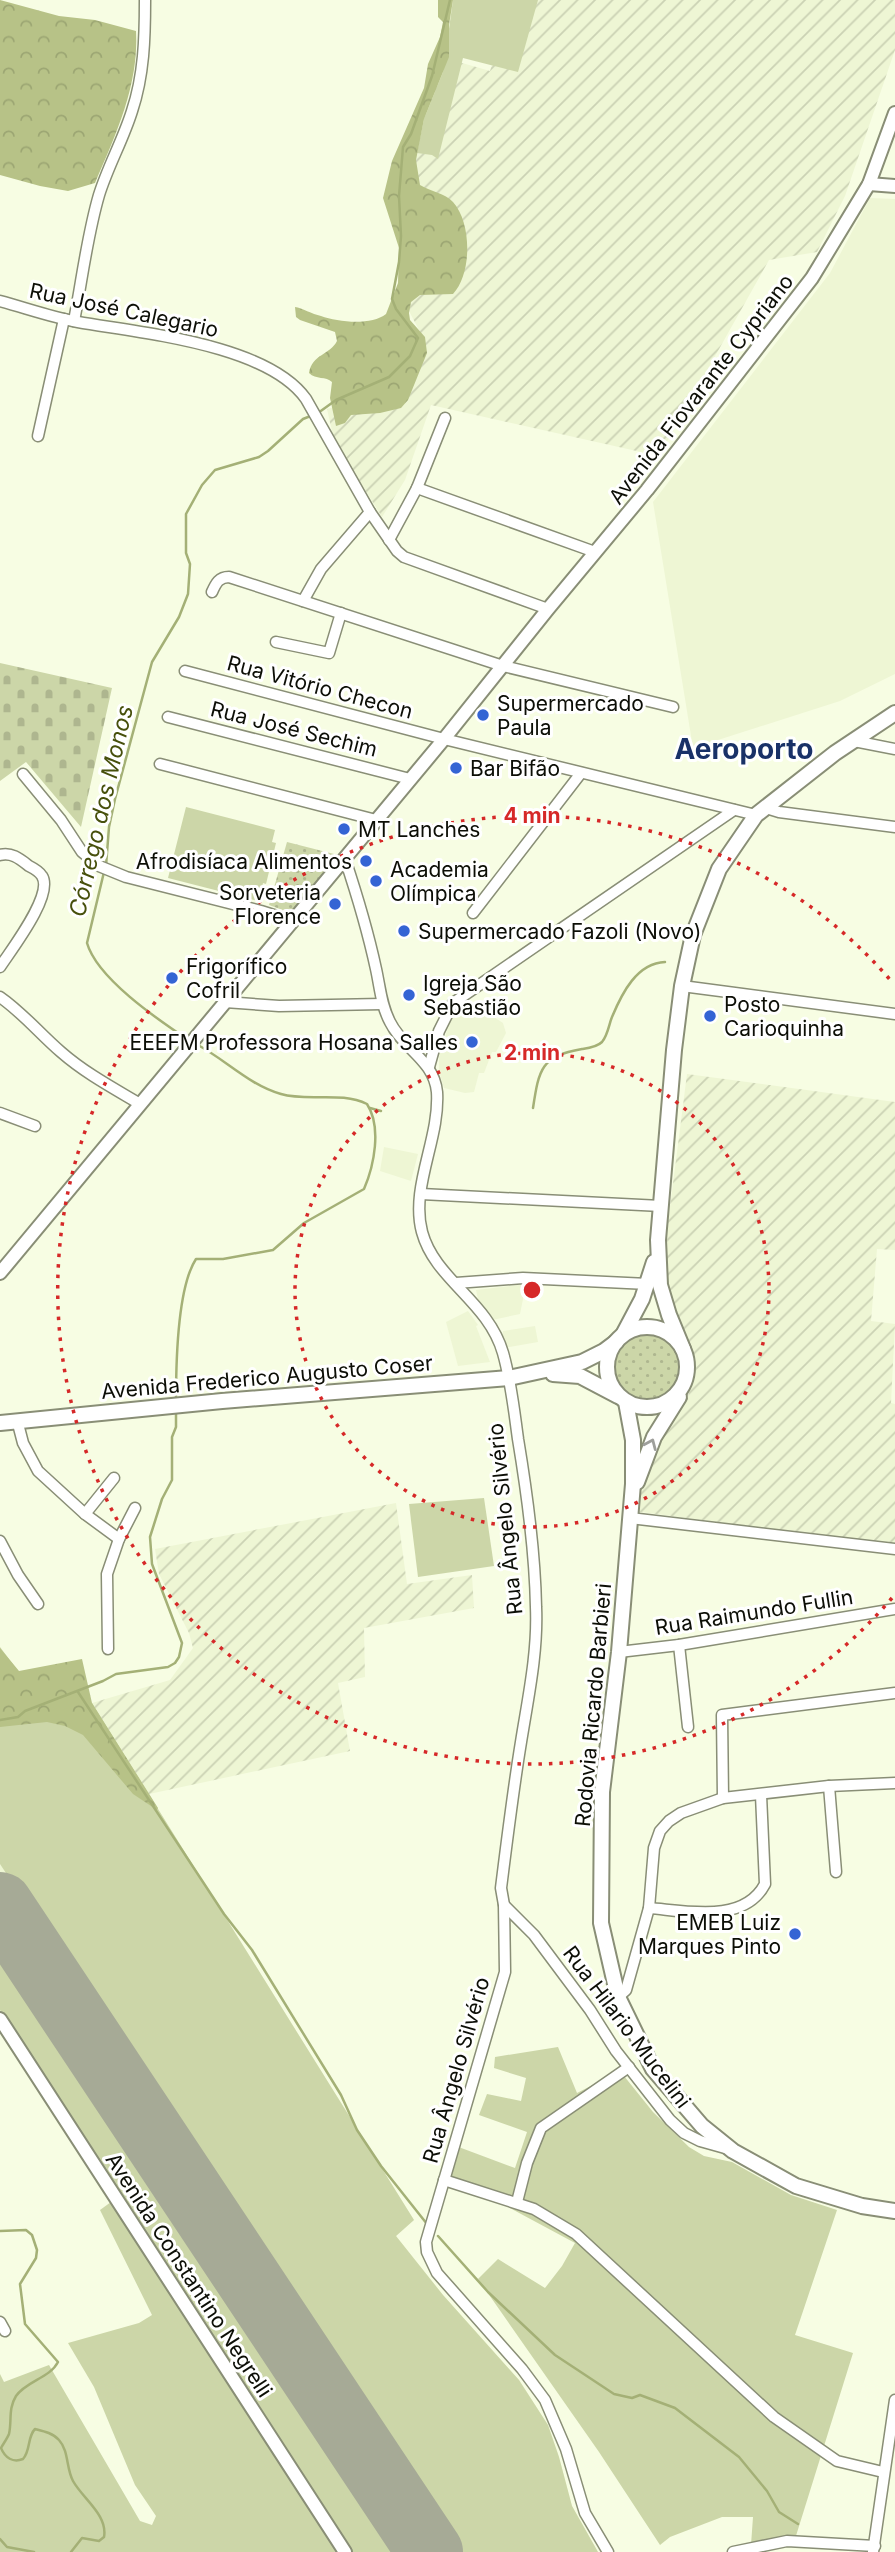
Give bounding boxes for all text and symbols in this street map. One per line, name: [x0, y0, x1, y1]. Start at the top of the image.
street label: Avenida Fiovarante Cypriano: [603, 269, 799, 509]
street label: Rua José Calegario: [27, 278, 221, 342]
street label: Rua Vitório Checon: [224, 650, 416, 724]
place label: Supermercado Paula: [497, 691, 644, 740]
street label: Rua José Sechim: [208, 696, 380, 762]
water label: Córrego dos Monos: [63, 703, 139, 919]
marker: Supermercado Paula: [475, 707, 491, 723]
district label: Aeroporto: [675, 732, 813, 766]
place label: Bar Bifão: [470, 756, 560, 781]
marker: Bar Bifão: [448, 760, 464, 776]
text: 4 min: [503, 803, 561, 828]
place label: MT Lanches: [358, 817, 480, 842]
marker: MT Lanches: [336, 821, 352, 837]
place label: Afrodisíaca Alimentos: [136, 849, 352, 874]
marker: Afrodisíaca Alimentos: [358, 853, 374, 869]
place label: Academia Olímpica: [390, 857, 489, 906]
marker: Academia Olímpica: [368, 873, 384, 889]
place label: Sorveteria Florence: [219, 880, 321, 929]
marker: Sorveteria Florence: [327, 896, 343, 912]
place label: Supermercado Fazoli (Novo): [418, 919, 701, 944]
marker: Supermercado Fazoli (Novo): [396, 923, 412, 939]
place label: Frigorífico Cofril: [186, 954, 287, 1003]
marker: Frigorífico Cofril: [164, 970, 180, 986]
place label: Igreja São Sebastião: [423, 971, 522, 1020]
marker: Igreja São Sebastião: [401, 987, 417, 1003]
place label: Posto Carioquinha: [724, 992, 844, 1041]
marker: Posto Carioquinha: [702, 1008, 718, 1024]
place label: EEEFM Professora Hosana Salles: [130, 1030, 458, 1055]
marker: EEEFM Professora Hosana Salles: [464, 1034, 480, 1050]
text: 2 min: [504, 1040, 560, 1065]
centre of rings: [520, 1278, 544, 1302]
street label: Avenida Frederico Augusto Coser: [100, 1350, 434, 1404]
street label: Rua Ângelo Silvério: [482, 1422, 527, 1616]
one-way arrow: [643, 1439, 657, 1452]
street label: Rodovia Ricardo Barbieri: [570, 1582, 616, 1828]
street label: Rua Raimundo Fullin: [653, 1584, 855, 1640]
place label: EMEB Luiz Marques Pinto: [638, 1910, 781, 1959]
marker: EMEB Luiz Marques Pinto: [787, 1926, 803, 1942]
street label: Rua Hilario Mucelini: [558, 1941, 696, 2113]
street label: Rua Ângelo Silvério: [416, 1974, 495, 2166]
street label: Avenida Constantino Negrelli: [101, 2148, 277, 2402]

